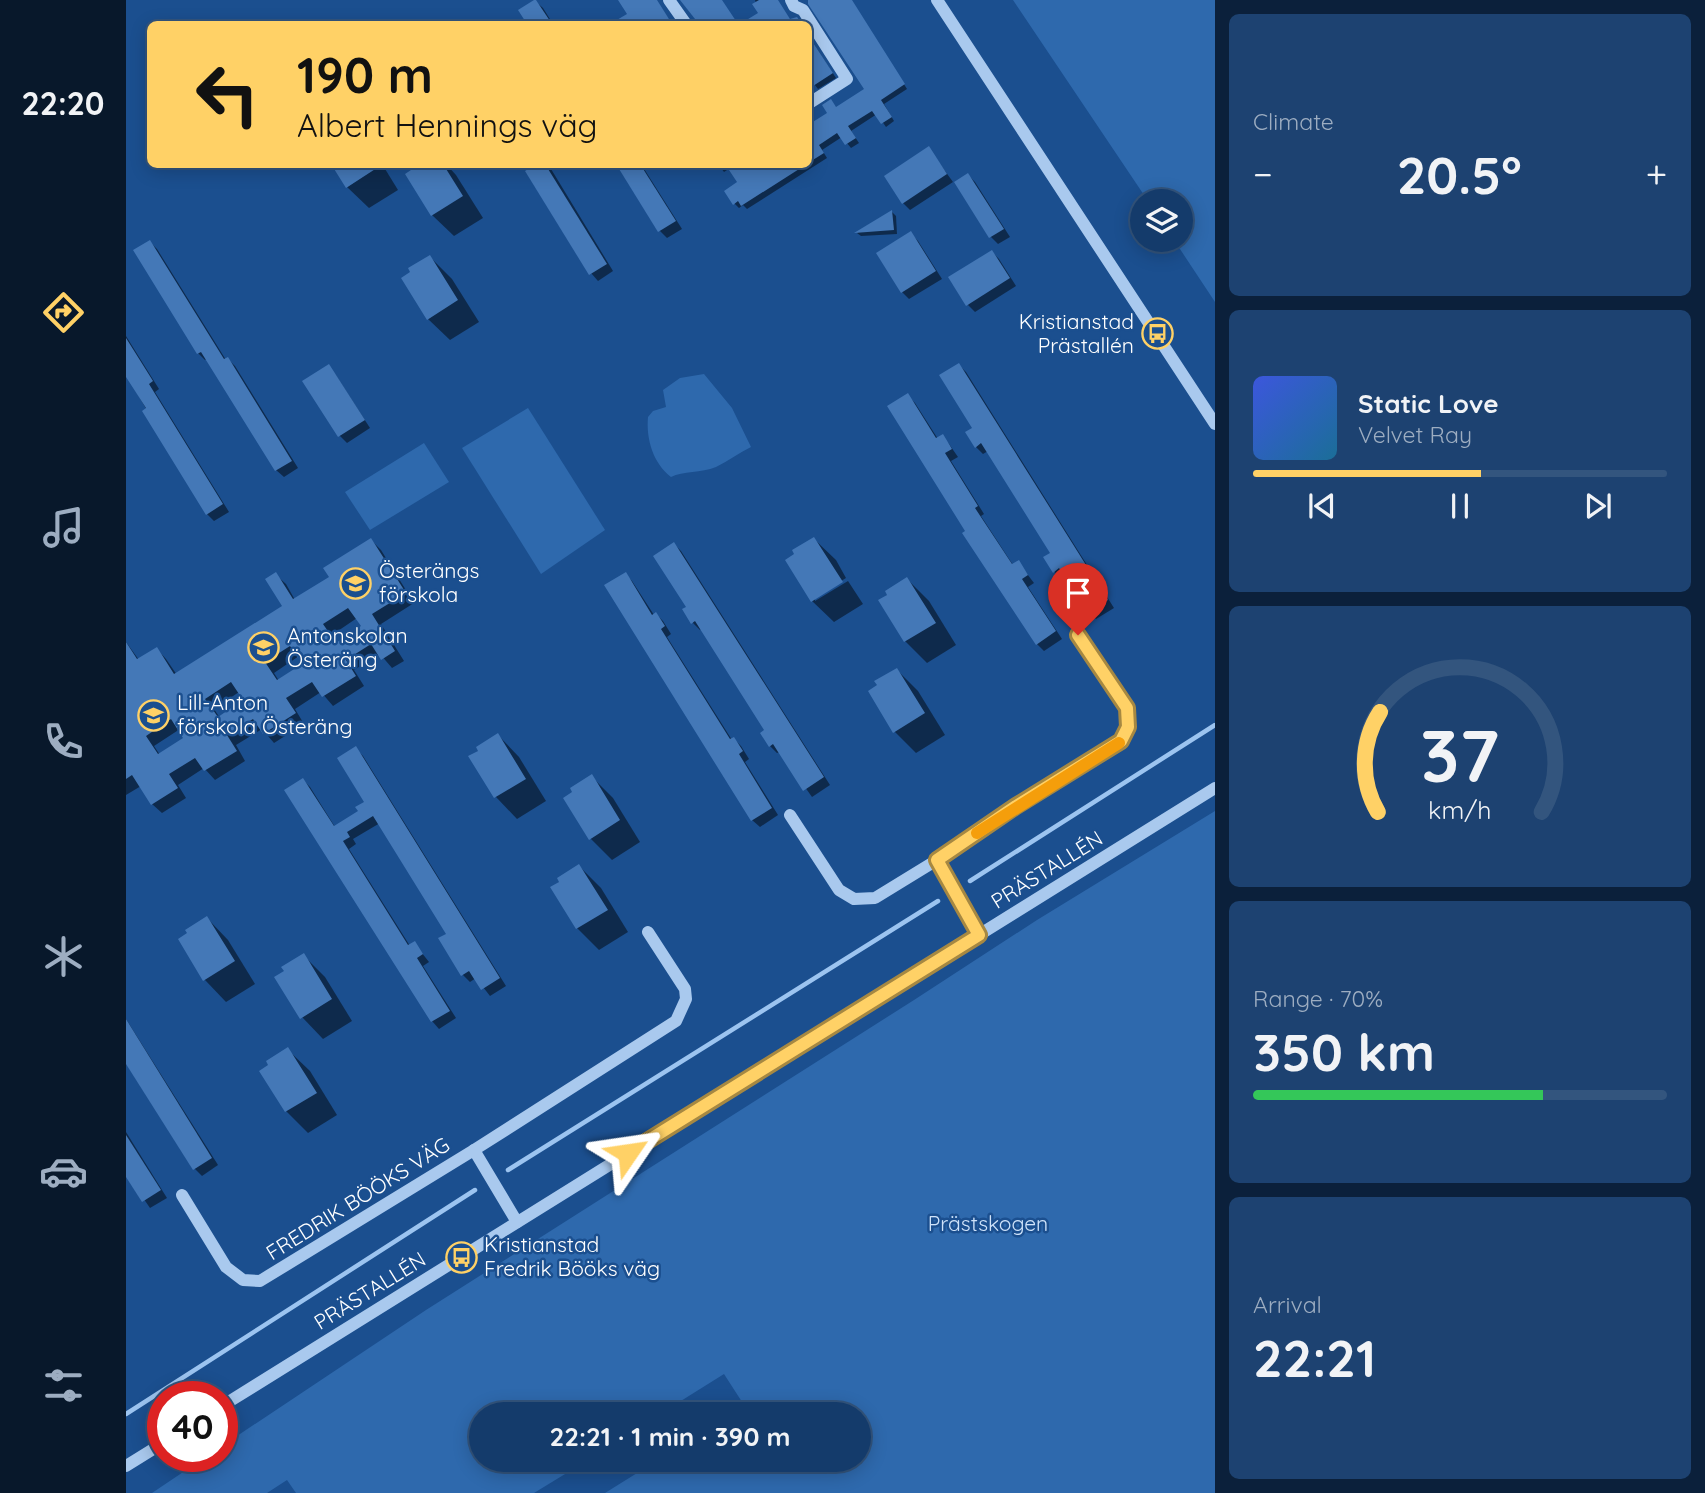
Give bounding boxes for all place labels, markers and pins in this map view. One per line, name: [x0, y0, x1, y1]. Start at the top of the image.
place label: Kristianstad Prästallén: [1019, 308, 1134, 358]
bus stop icon: Kristianstad Prästallén: [1140, 317, 1174, 351]
place label: Österängs förskola: [379, 557, 479, 607]
pin: [1048, 563, 1108, 635]
school or university icon: Österängs förskola: [339, 566, 373, 600]
place label: Antonskolan Österäng: [287, 622, 408, 672]
school or university icon: Antonskolan Österäng: [247, 631, 281, 665]
place label: Lill-Anton förskola Österäng: [177, 689, 353, 739]
school or university icon: Lill-Anton förskola Österäng: [137, 698, 171, 732]
place label: Kristianstad Fredrik Bööks väg: [484, 1231, 660, 1281]
bus stop icon: Kristianstad Fredrik Bööks väg: [444, 1240, 478, 1274]

